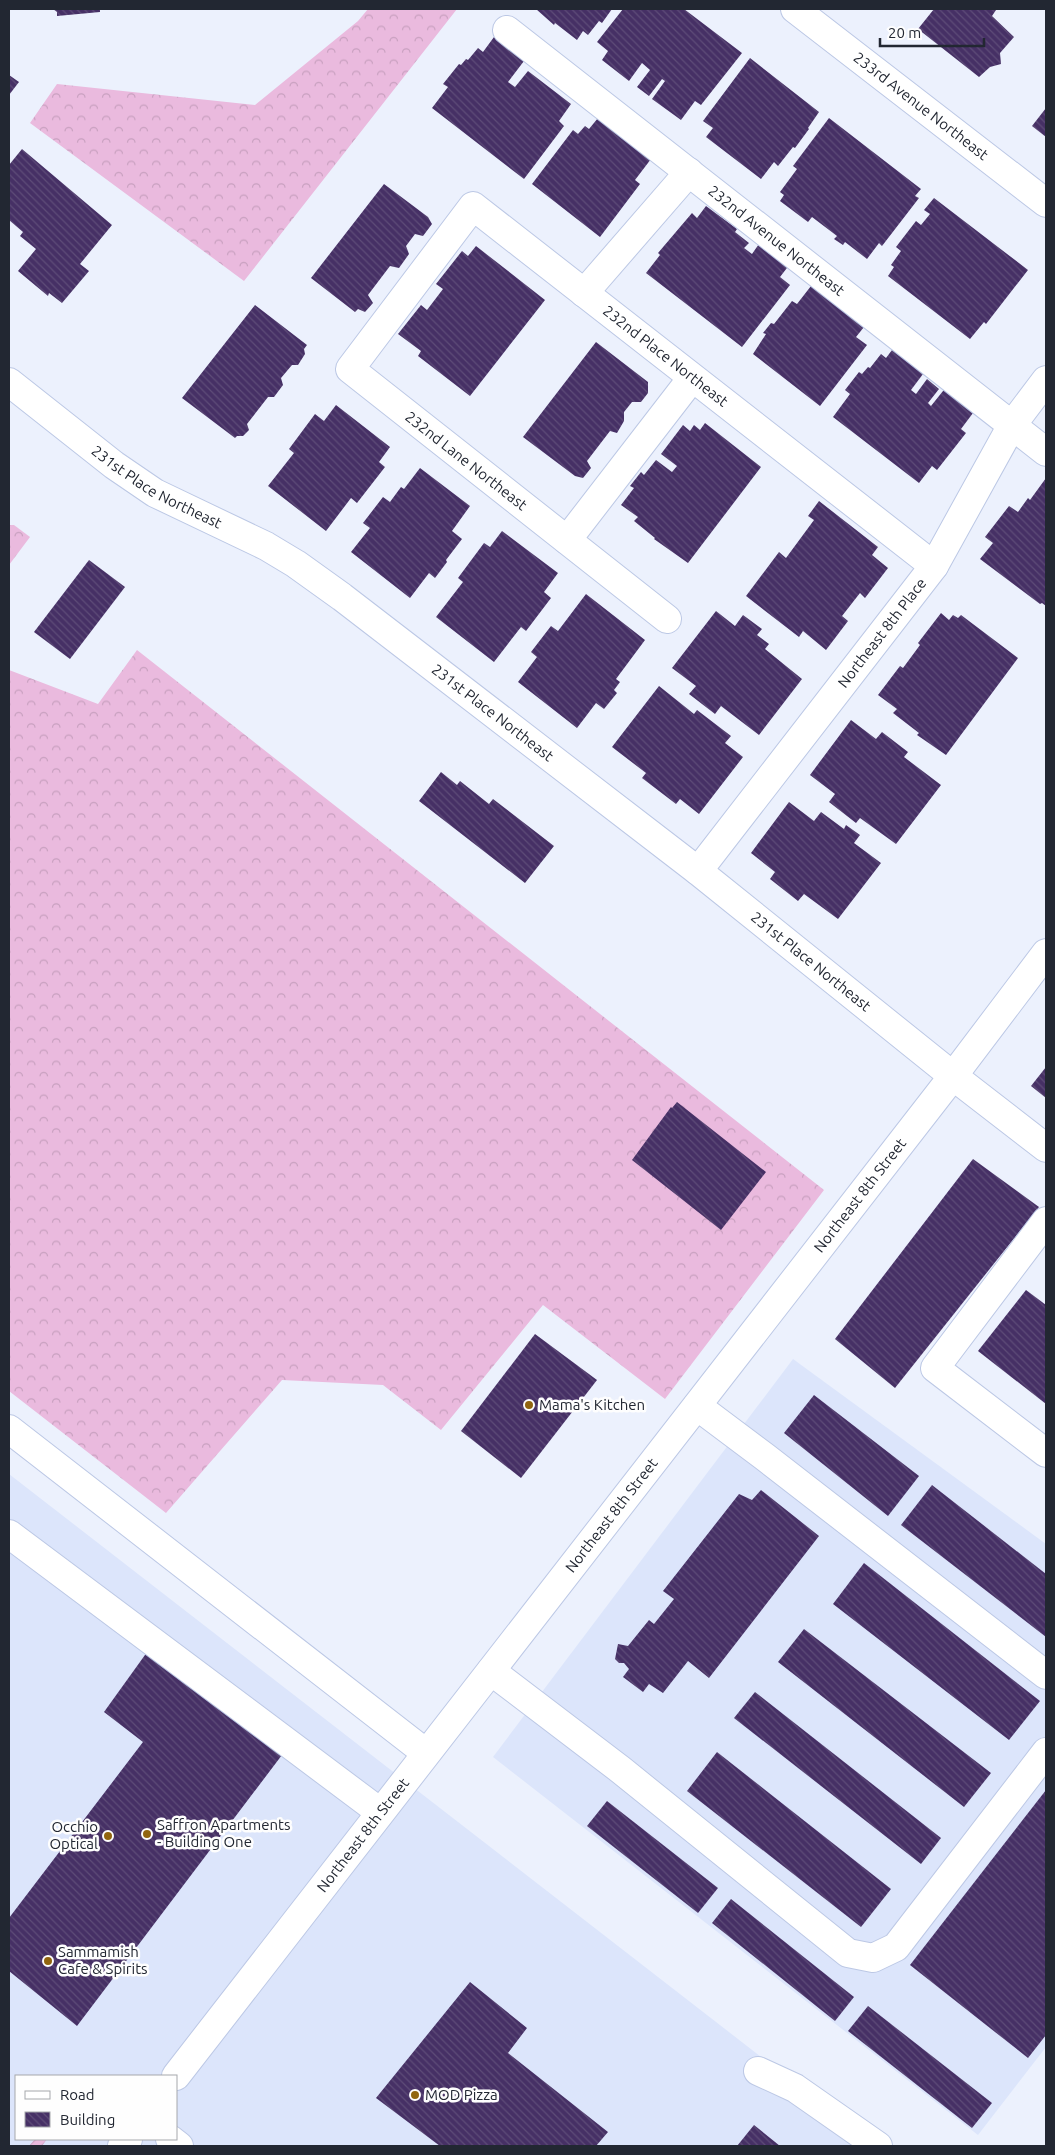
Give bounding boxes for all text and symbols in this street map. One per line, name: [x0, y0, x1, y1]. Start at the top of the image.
scale bar: [880, 15, 984, 47]
text: 20 m: [888, 24, 921, 41]
street label: 233rd Avenue Northeast: [850, 49, 992, 163]
street label: 232nd Avenue Northeast: [705, 182, 848, 299]
street label: 232nd Place Northeast: [600, 302, 732, 410]
street label: 232nd Lane Northeast: [402, 408, 531, 513]
street label: 231st Place Northeast: [88, 442, 225, 532]
street label: Northeast 8th Place: [834, 575, 929, 691]
street label: 231st Place Northeast: [429, 660, 557, 765]
street label: 231st Place Northeast: [748, 908, 874, 1015]
street label: Northeast 8th Street: [810, 1135, 909, 1256]
place label: Mama's Kitchen: [539, 1396, 645, 1413]
marker: Mama's Kitchen: [523, 1399, 535, 1411]
street label: Northeast 8th Street: [562, 1455, 661, 1575]
street label: Northeast 8th Street: [313, 1774, 412, 1895]
place label: Saffron Apartments - Building One: [157, 1816, 290, 1850]
place label: Occhio Optical: [49, 1818, 98, 1852]
marker: Saffron Apartments - Building One: [141, 1828, 153, 1840]
marker: Occhio Optical: [102, 1830, 114, 1842]
place label: Sammamish Cafe & Spirits: [58, 1943, 148, 1977]
marker: Sammamish Cafe & Spirits: [42, 1955, 54, 1967]
legend: [15, 2075, 178, 2140]
text: Road: [60, 2086, 95, 2103]
place label: MOD Pizza: [425, 2086, 498, 2103]
marker: MOD Pizza: [409, 2089, 421, 2101]
text: Building: [60, 2111, 115, 2128]

